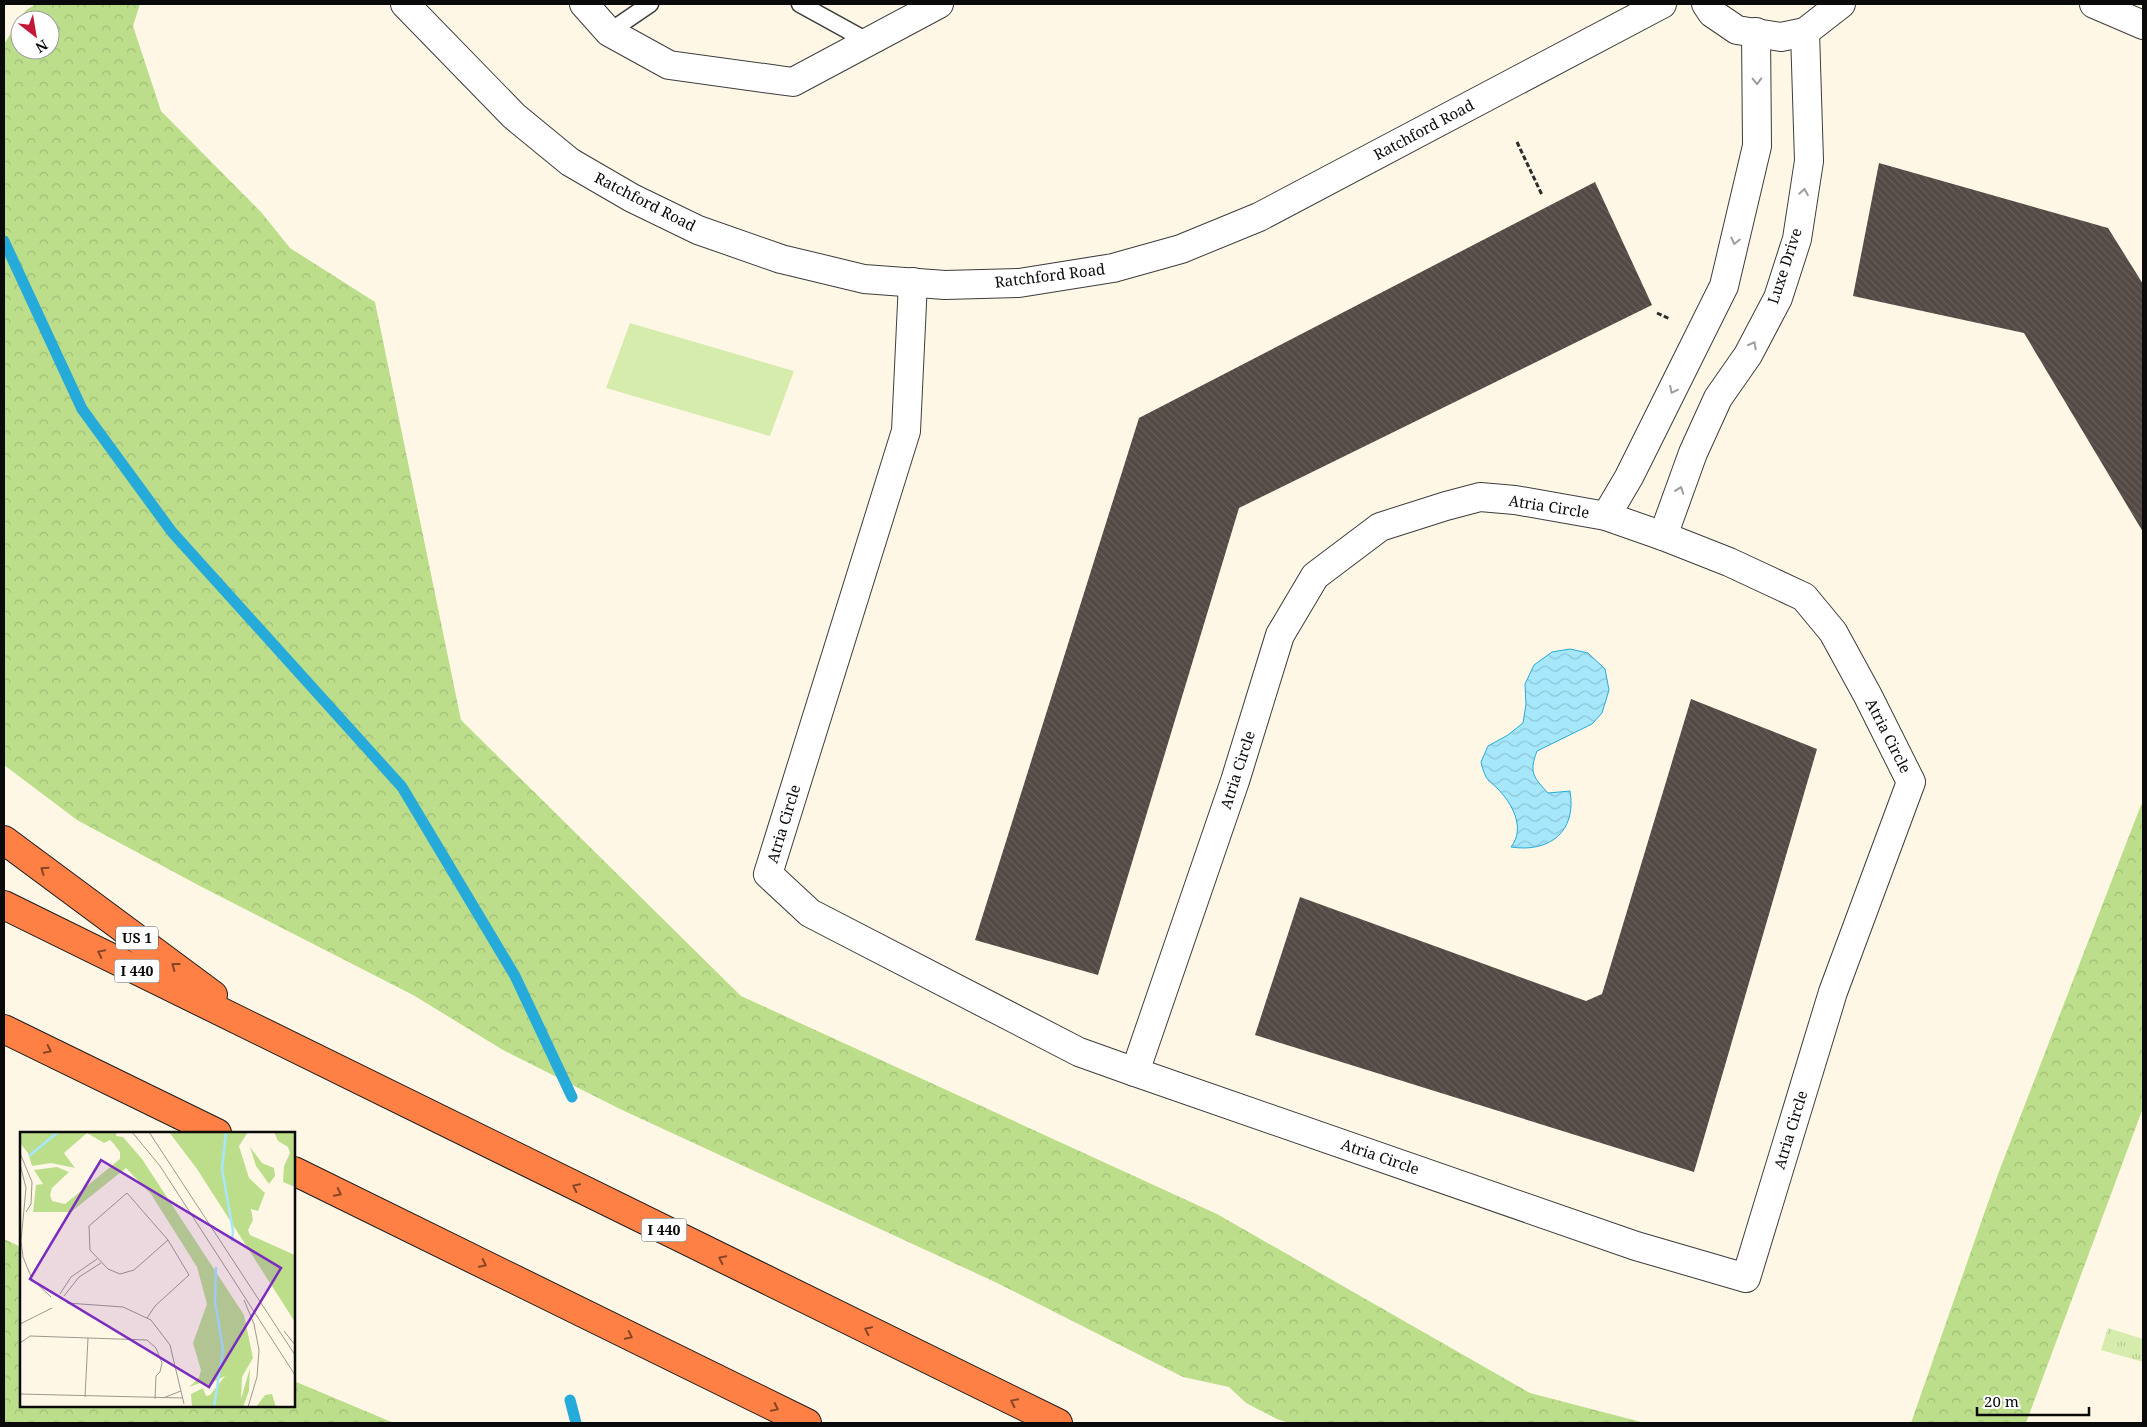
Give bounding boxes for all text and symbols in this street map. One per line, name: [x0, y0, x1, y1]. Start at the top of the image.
north arrow: [10, 10, 60, 60]
text: N: [32, 36, 52, 58]
one-way arrow: [1752, 78, 1762, 85]
street label: Ratchford Road: [1370, 94, 1477, 164]
street label: Ratchford Road: [591, 167, 699, 235]
one-way arrow: [1798, 188, 1808, 197]
street label: Luxe Drive: [1762, 225, 1806, 306]
one-way arrow: [1730, 236, 1741, 245]
street label: Ratchford Road: [994, 258, 1106, 292]
one-way arrow: [1747, 342, 1757, 351]
one-way arrow: [1669, 385, 1679, 394]
one-way arrow: [1674, 486, 1684, 494]
street label: Atria Circle: [1507, 490, 1591, 522]
street label: Atria Circle: [1862, 695, 1916, 776]
street label: Atria Circle: [1215, 728, 1259, 811]
street label: Atria Circle: [762, 782, 804, 865]
one-way arrow: [41, 867, 50, 876]
road number: US 1: [116, 926, 158, 950]
one-way arrow: [97, 949, 106, 960]
road number: I 440: [114, 959, 160, 982]
one-way arrow: [172, 964, 181, 972]
one-way arrow: [42, 1044, 51, 1054]
street label: Atria Circle: [1769, 1088, 1811, 1171]
inset map: [20, 1132, 295, 1407]
street label: Atria Circle: [1339, 1133, 1422, 1179]
one-way arrow: [573, 1183, 582, 1193]
one-way arrow: [332, 1187, 341, 1197]
road number: I 440: [642, 1218, 686, 1242]
one-way arrow: [718, 1255, 727, 1265]
one-way arrow: [478, 1258, 487, 1269]
one-way arrow: [864, 1326, 873, 1336]
one-way arrow: [624, 1330, 633, 1340]
scale bar: [1977, 1384, 2090, 1416]
text: 20 m: [1984, 1391, 2019, 1411]
one-way arrow: [1010, 1398, 1019, 1408]
one-way arrow: [770, 1402, 779, 1412]

